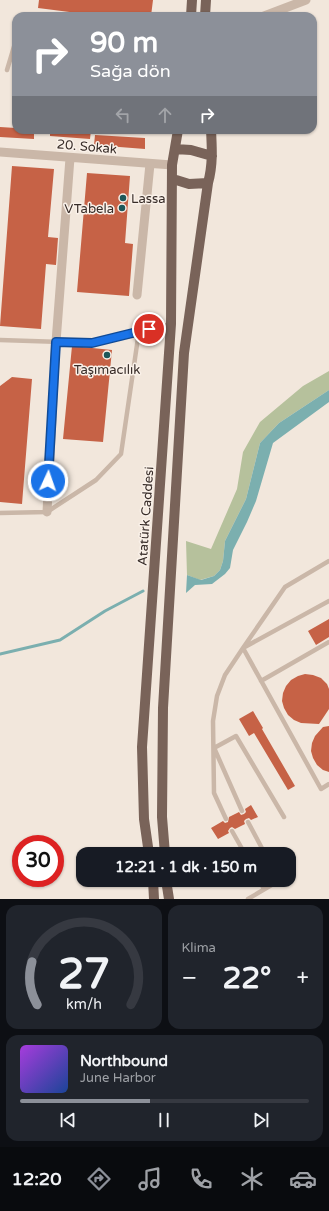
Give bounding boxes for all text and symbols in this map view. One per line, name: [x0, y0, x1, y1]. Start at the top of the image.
text: 90 m: [90, 26, 158, 60]
icon: right: [24, 28, 76, 80]
text: Sağa dön: [90, 60, 171, 82]
icon: left: [112, 104, 134, 126]
icon: ahead: [154, 104, 176, 126]
icon: right: [196, 104, 218, 126]
street label: 20. Sokak: [56, 136, 118, 158]
place label: Lassa: [131, 191, 166, 207]
marker: Lassa: [118, 193, 128, 203]
place label: VTabela: [64, 201, 114, 217]
marker: VTabela: [117, 203, 127, 213]
pin: [132, 312, 166, 346]
icon: arrive: [138, 318, 160, 340]
marker: Taşımacılık: [102, 350, 112, 360]
place label: Taşımacılık: [74, 362, 140, 378]
position arrow: [27, 460, 69, 502]
street label: Atatürk Caddesi: [135, 466, 157, 566]
speed limit sign: 30: [12, 835, 64, 887]
text: 12:21 · 1 dk · 150 m: [115, 858, 257, 876]
text: Klima: [182, 940, 216, 956]
text: 27: [58, 950, 110, 1000]
text: 22°: [222, 960, 271, 997]
text: −: [182, 965, 197, 991]
text: +: [297, 965, 309, 991]
text: km/h: [66, 996, 102, 1013]
text: Northbound: [80, 1052, 168, 1070]
text: June Harbor: [80, 1070, 156, 1086]
icon: previous: [57, 1109, 79, 1131]
icon: pause: [153, 1109, 175, 1131]
icon: next: [250, 1109, 272, 1131]
icon: directions: [85, 1165, 113, 1193]
icon: music: [136, 1165, 164, 1193]
icon: phone: [187, 1165, 215, 1193]
icon: climate: [238, 1165, 266, 1193]
icon: car: [289, 1165, 317, 1193]
text: 12:20: [12, 1168, 61, 1190]

